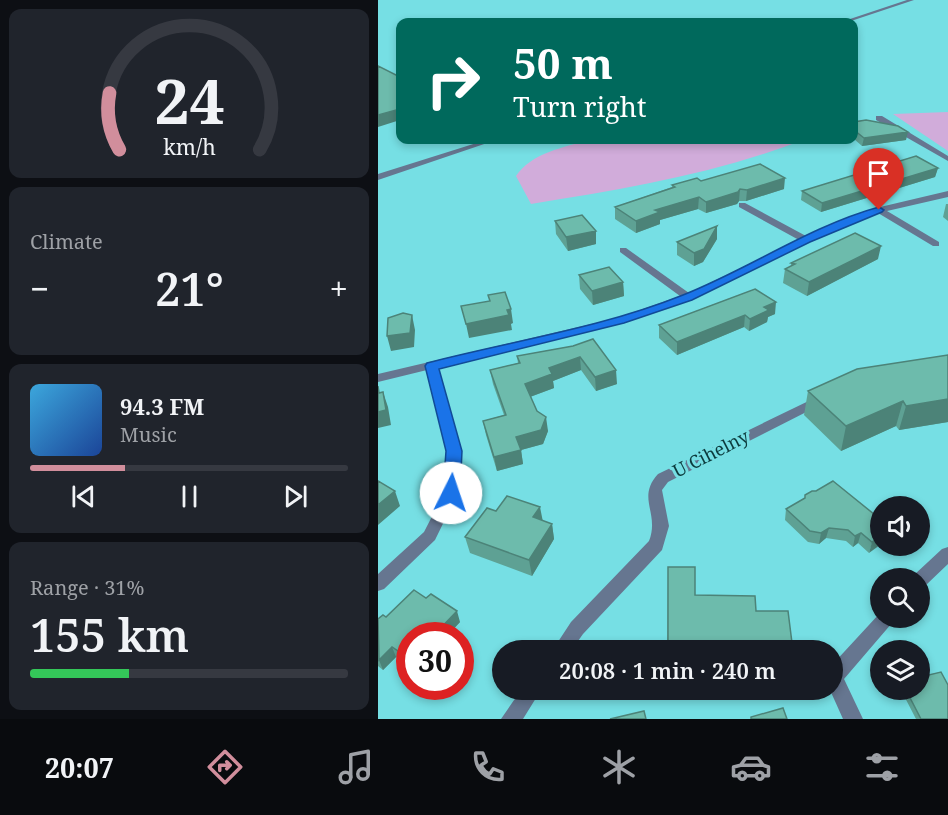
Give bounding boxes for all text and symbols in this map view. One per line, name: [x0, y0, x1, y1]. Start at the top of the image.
text: 50 m: [513, 34, 613, 91]
icon: right: [414, 42, 492, 120]
text: 24: [154, 57, 224, 142]
text: Turn right: [513, 88, 646, 125]
text: km/h: [163, 133, 216, 162]
pin: [853, 148, 904, 210]
icon: arrive: [862, 157, 895, 190]
text: Climate: [30, 228, 103, 255]
text: 21°: [155, 258, 224, 319]
text: −: [30, 266, 49, 311]
text: +: [330, 266, 348, 311]
text: 94.3 FM: [120, 391, 204, 421]
text: Music: [120, 421, 177, 448]
street label: U Cihelny: [668, 423, 753, 483]
position arrow: [419, 461, 483, 525]
icon: previous: [67, 480, 100, 513]
icon: pause: [173, 480, 206, 513]
icon: next: [279, 480, 312, 513]
map controls: [870, 496, 930, 700]
button: sound: [870, 496, 930, 556]
button: search: [870, 568, 930, 628]
text: Range · 31%: [30, 574, 144, 601]
text: 155 km: [30, 604, 189, 665]
speed limit sign: 30: [396, 622, 474, 700]
button: layers: [870, 640, 930, 700]
text: 20:08 · 1 min · 240 m: [559, 655, 776, 685]
icon: directions: [204, 746, 246, 788]
icon: music: [335, 746, 377, 788]
icon: phone: [467, 746, 509, 788]
icon: climate: [598, 746, 640, 788]
icon: car: [730, 746, 772, 788]
icon: filters: [861, 746, 903, 788]
text: 20:07: [45, 749, 114, 786]

